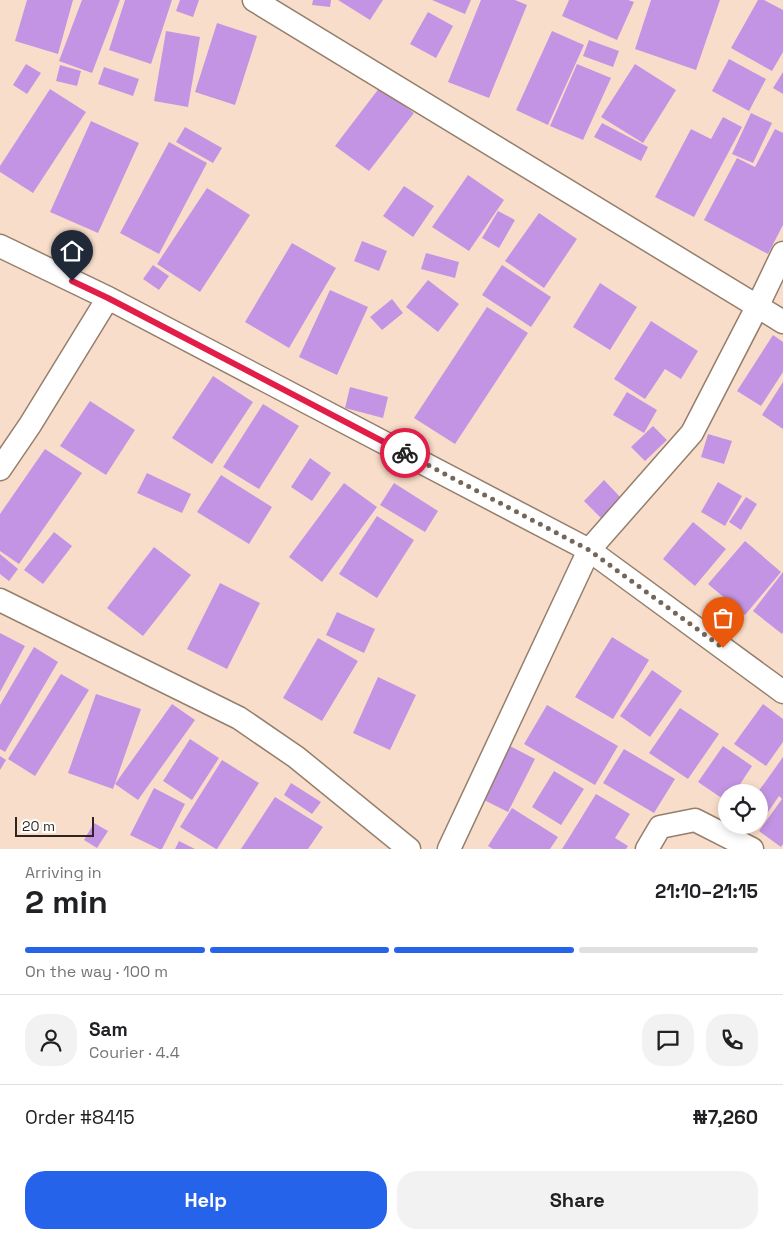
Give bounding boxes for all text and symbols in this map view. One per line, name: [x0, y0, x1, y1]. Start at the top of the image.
pin: [51, 230, 93, 281]
icon: home: [58, 237, 86, 265]
courier: [380, 428, 430, 478]
icon: bike: [391, 439, 419, 467]
pin: [702, 597, 744, 648]
icon: bag: [709, 604, 737, 632]
map controls: [718, 784, 768, 834]
button: locate: [718, 784, 768, 834]
scale bar: [15, 814, 94, 837]
text: 20 m: [22, 817, 55, 835]
text: Arriving in: [25, 862, 102, 883]
text: 21:10–21:15: [655, 879, 758, 904]
text: 2 min: [25, 882, 108, 922]
text: On the way · 100 m: [25, 961, 168, 982]
button: person: [25, 1014, 77, 1066]
button: chat: [642, 1014, 694, 1066]
button: phone: [706, 1014, 758, 1066]
text: Sam: [89, 1017, 128, 1042]
text: Courier · 4.4: [89, 1042, 180, 1063]
text: Order #8415: [25, 1105, 135, 1130]
text: ₦7,260: [693, 1105, 758, 1130]
button: Help: [25, 1171, 387, 1229]
button: Share: [397, 1171, 758, 1229]

